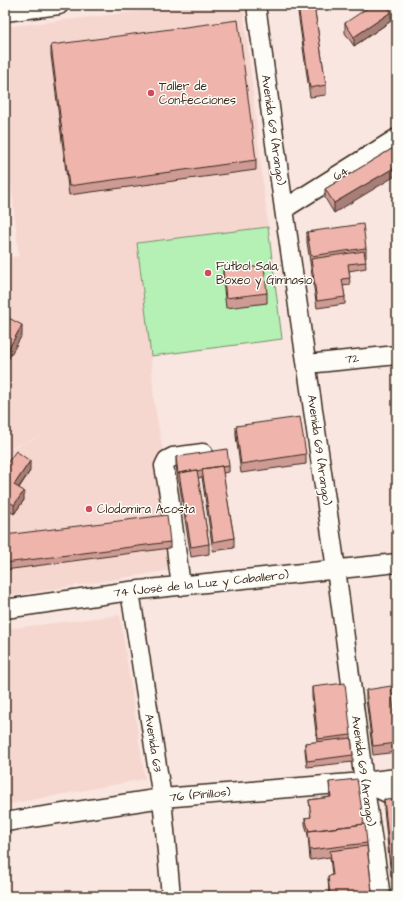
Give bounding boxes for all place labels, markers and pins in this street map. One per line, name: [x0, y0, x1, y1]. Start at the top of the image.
place label: Taller de Confecciones: [159, 78, 236, 109]
marker: Taller de Confecciones: [146, 88, 156, 98]
place label: Fútbol Sala, Boxeo y Gimnasio: [216, 258, 313, 290]
marker: Fútbol Sala, Boxeo y Gimnasio: [203, 268, 213, 278]
place label: Clodomira Acosta: [97, 501, 195, 518]
marker: Clodomira Acosta: [84, 504, 94, 514]

